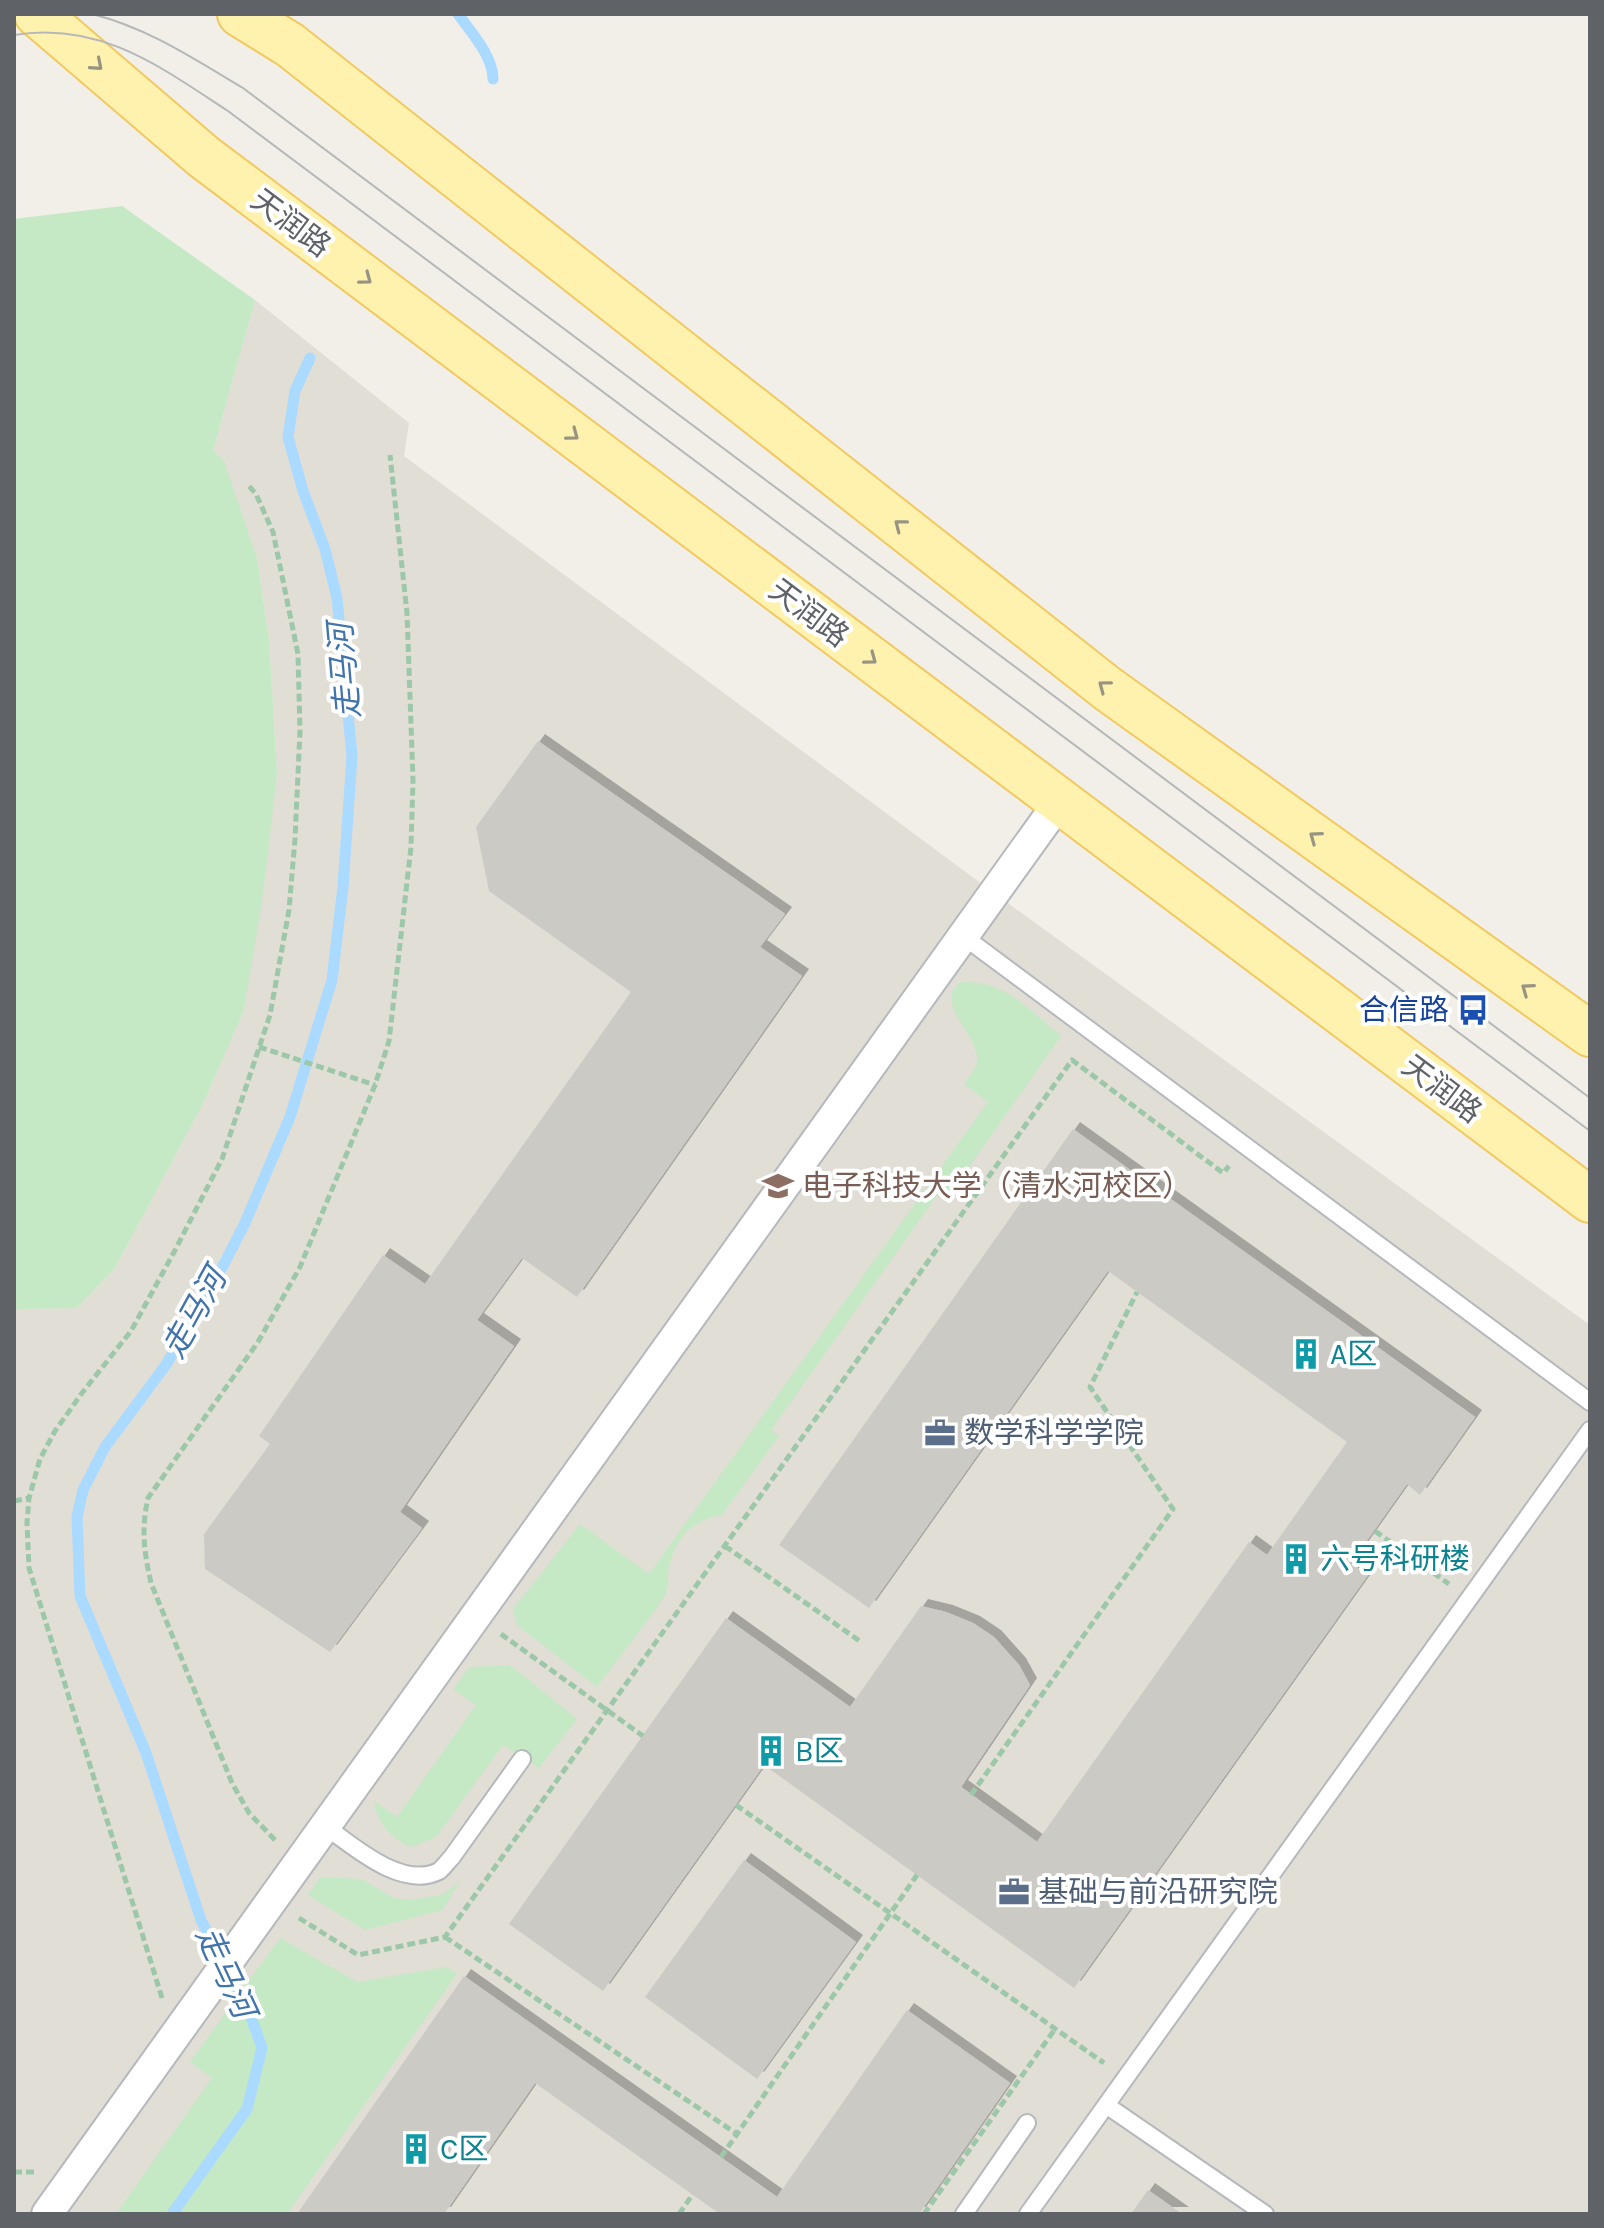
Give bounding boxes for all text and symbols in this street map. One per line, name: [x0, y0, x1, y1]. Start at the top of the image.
one-way arrow: [87, 55, 102, 70]
street label: 天润路: [244, 182, 338, 264]
one-way arrow: [357, 269, 372, 283]
one-way arrow: [565, 426, 579, 440]
one-way arrow: [895, 520, 909, 535]
street label: 天润路: [762, 572, 856, 654]
water label: 走马河: [321, 616, 367, 720]
one-way arrow: [862, 649, 876, 663]
one-way arrow: [1098, 681, 1113, 695]
one-way arrow: [1310, 833, 1324, 847]
one-way arrow: [1521, 984, 1535, 999]
place label: 合信路: [1359, 992, 1449, 1028]
bus stop icon: 合信路: [1456, 993, 1490, 1027]
street label: 天润路: [1395, 1048, 1489, 1130]
place label: 电子科技大学（清水河校区）: [802, 1168, 1192, 1204]
school or university icon: 电子科技大学（清水河校区）: [761, 1169, 795, 1203]
water label: 走马河: [155, 1257, 237, 1364]
place label: A区: [1330, 1336, 1377, 1372]
building icon: A区: [1289, 1337, 1323, 1371]
place label: 数学科学学院: [964, 1415, 1144, 1451]
office icon: 数学科学学院: [923, 1416, 957, 1450]
place label: 六号科研楼: [1320, 1541, 1470, 1577]
building icon: 六号科研楼: [1279, 1542, 1313, 1576]
place label: B区: [795, 1733, 844, 1769]
building icon: B区: [754, 1734, 788, 1768]
place label: 基础与前沿研究院: [1038, 1874, 1278, 1910]
office icon: 基础与前沿研究院: [997, 1875, 1031, 1909]
water label: 走马河: [188, 1921, 265, 2029]
place label: C区: [440, 2131, 488, 2167]
building icon: C区: [399, 2132, 433, 2166]

